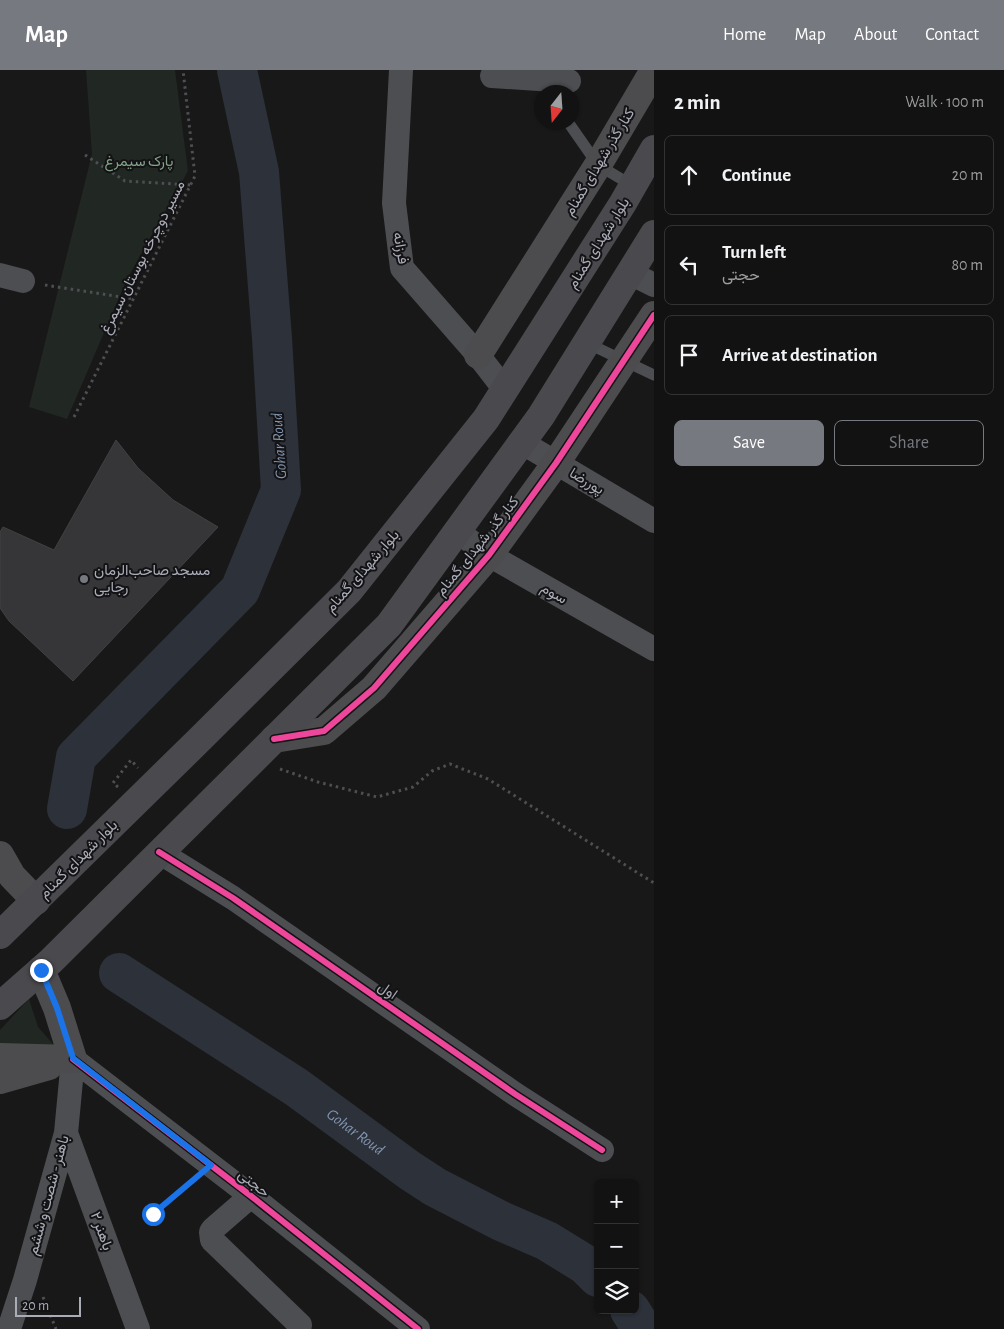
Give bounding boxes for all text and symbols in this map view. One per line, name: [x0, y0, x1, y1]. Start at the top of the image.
text: Map: [25, 23, 68, 47]
text: Home: [723, 26, 766, 44]
text: Map: [794, 26, 826, 44]
text: About: [854, 26, 897, 44]
text: Contact: [925, 26, 979, 44]
north arrow: [534, 85, 579, 130]
text: 2 min: [674, 92, 721, 113]
text: Walk · 100 m: [905, 94, 984, 110]
street label: کنار گذر شهدای گمنام: [561, 106, 639, 220]
park label: پارک سیمرغ: [105, 154, 173, 172]
icon: ahead: [675, 161, 703, 189]
text: Continue: [722, 166, 791, 185]
text: 20 m: [952, 167, 983, 183]
street label: مسیر دوچرخه بوستان سیمرغ: [97, 178, 190, 338]
street label: بلوار شهدای گمنام: [565, 195, 634, 292]
street label: فرزانه: [389, 231, 411, 265]
text: Turn left: [722, 243, 786, 262]
icon: left: [675, 251, 703, 279]
text: 80 m: [952, 257, 983, 273]
text: حجتی: [722, 267, 760, 283]
icon: arrive: [675, 341, 703, 369]
text: Arrive at destination: [722, 346, 878, 365]
water label: Gohar Roud: [269, 412, 289, 480]
button: Save: [674, 420, 824, 466]
button: Share: [834, 420, 984, 466]
street label: پوررضا: [566, 465, 607, 499]
street label: کنار گذر شهدای گمنام: [433, 494, 524, 600]
street label: بلوار شهدای گمنام: [323, 527, 404, 617]
place label: مسجد صاحب‌الزمان رجایی: [94, 563, 210, 597]
marker: مسجد صاحب‌الزمان رجایی: [78, 573, 90, 585]
street label: سوم: [537, 580, 570, 609]
street label: بلوار شهدای گمنام: [36, 817, 122, 903]
route end: [30, 959, 53, 982]
street label: اول: [375, 979, 400, 1003]
water label: Gohar Roud: [324, 1106, 387, 1158]
street label: باهنر - شصت و ششم: [25, 1134, 74, 1257]
street label: حجتی: [234, 1167, 272, 1202]
map controls: [594, 1179, 639, 1314]
button: +: [594, 1179, 639, 1224]
route start: [142, 1203, 165, 1226]
street label: باهنر ۲: [87, 1210, 115, 1253]
button: −: [594, 1224, 639, 1269]
button: layers: [594, 1269, 639, 1314]
scale bar: [15, 1294, 81, 1317]
text: 20 m: [22, 1299, 49, 1313]

